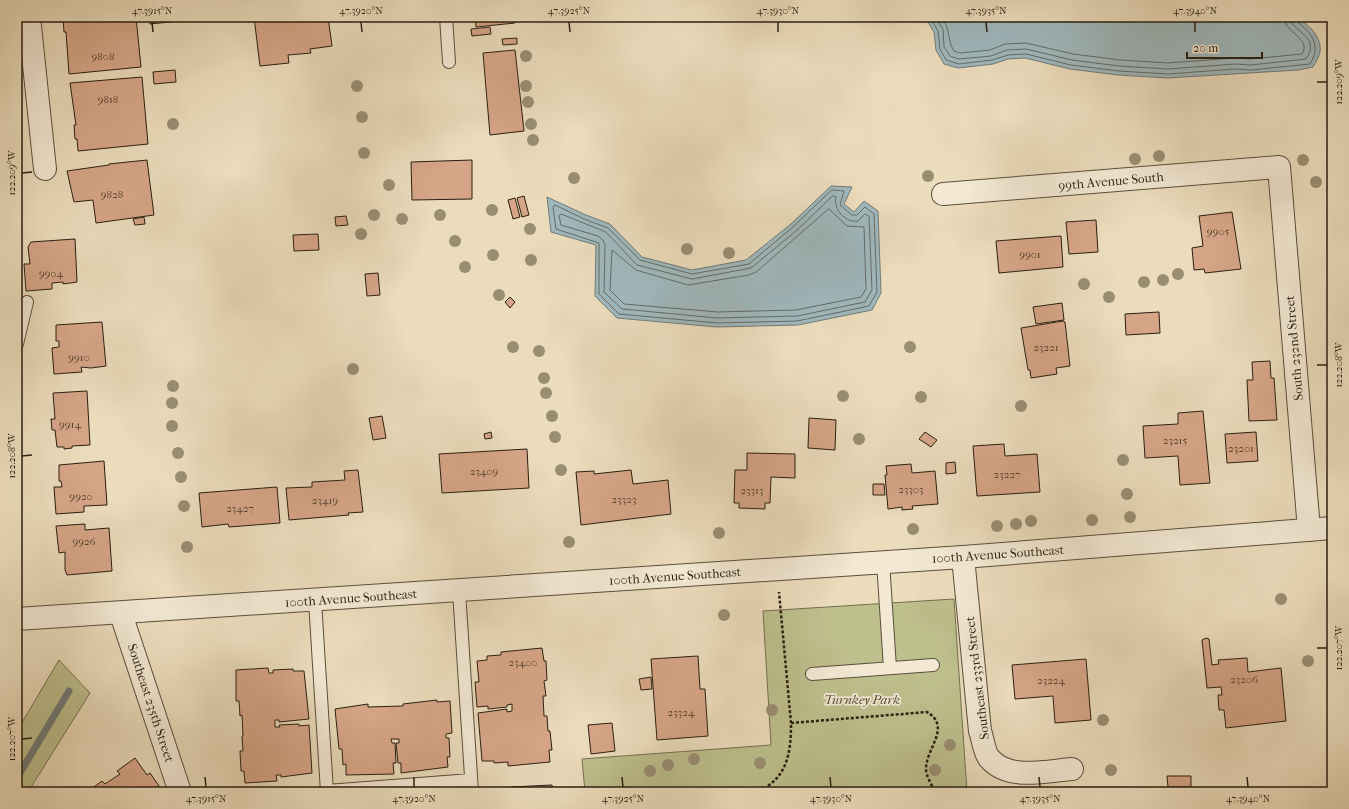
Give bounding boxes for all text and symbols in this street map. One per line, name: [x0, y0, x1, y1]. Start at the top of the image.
text: 47.3915°N: [132, 5, 173, 17]
text: 47.3920°N: [339, 5, 383, 17]
text: 47.3925°N: [548, 5, 591, 17]
text: 47.3930°N: [757, 5, 800, 17]
text: 47.3935°N: [965, 5, 1007, 17]
text: 47.3940°N: [1173, 5, 1217, 17]
scale bar: [1187, 34, 1262, 60]
text: 20 m: [1193, 41, 1218, 55]
house number: 9808: [92, 50, 114, 63]
text: 122.209°W: [1333, 58, 1345, 105]
house number: 9818: [98, 93, 118, 106]
text: 122.209°W: [6, 149, 18, 196]
street label: 99th Avenue South: [1058, 169, 1165, 193]
house number: 9828: [101, 188, 123, 201]
house number: 9905: [1207, 225, 1229, 238]
house number: 9901: [1019, 248, 1041, 261]
house number: 9904: [39, 267, 63, 280]
street label: South 232nd Street: [1282, 294, 1306, 401]
house number: 23221: [1033, 341, 1059, 354]
text: 122.208°W: [1333, 341, 1345, 387]
house number: 9910: [68, 351, 90, 364]
house number: 9914: [59, 418, 81, 431]
text: 122.208°W: [6, 432, 18, 478]
house number: 23215: [1163, 434, 1187, 447]
house number: 23201: [1228, 442, 1254, 455]
house number: 23409: [470, 465, 498, 478]
house number: 23227: [994, 468, 1020, 481]
house number: 23303: [898, 483, 924, 496]
house number: 23313: [740, 484, 764, 497]
house number: 9920: [69, 490, 93, 503]
house number: 23323: [612, 493, 636, 506]
house number: 23419: [312, 494, 338, 507]
house number: 23427: [226, 502, 254, 515]
house number: 9926: [72, 535, 96, 548]
street label: 100th Avenue Southeast: [931, 542, 1065, 566]
street label: 100th Avenue Southeast: [608, 564, 742, 588]
street label: 100th Avenue Southeast: [284, 586, 418, 610]
street label: Southeast 233rd Street: [962, 615, 992, 740]
text: 122.207°W: [1333, 624, 1345, 670]
street label: Southeast 235th Street: [125, 642, 177, 764]
house number: 23400: [509, 656, 537, 669]
house number: 23206: [1230, 673, 1258, 686]
house number: 23224: [1037, 674, 1065, 687]
park label: Turnkey Park: [824, 692, 900, 707]
house number: 23324: [668, 706, 695, 719]
text: 122.207°W: [6, 715, 18, 761]
text: 47.3915°N: [186, 793, 227, 805]
text: 47.3920°N: [392, 793, 436, 805]
text: 47.3925°N: [602, 793, 645, 805]
text: 47.3930°N: [810, 793, 853, 805]
text: 47.3935°N: [1019, 793, 1061, 805]
text: 47.3940°N: [1226, 793, 1270, 805]

